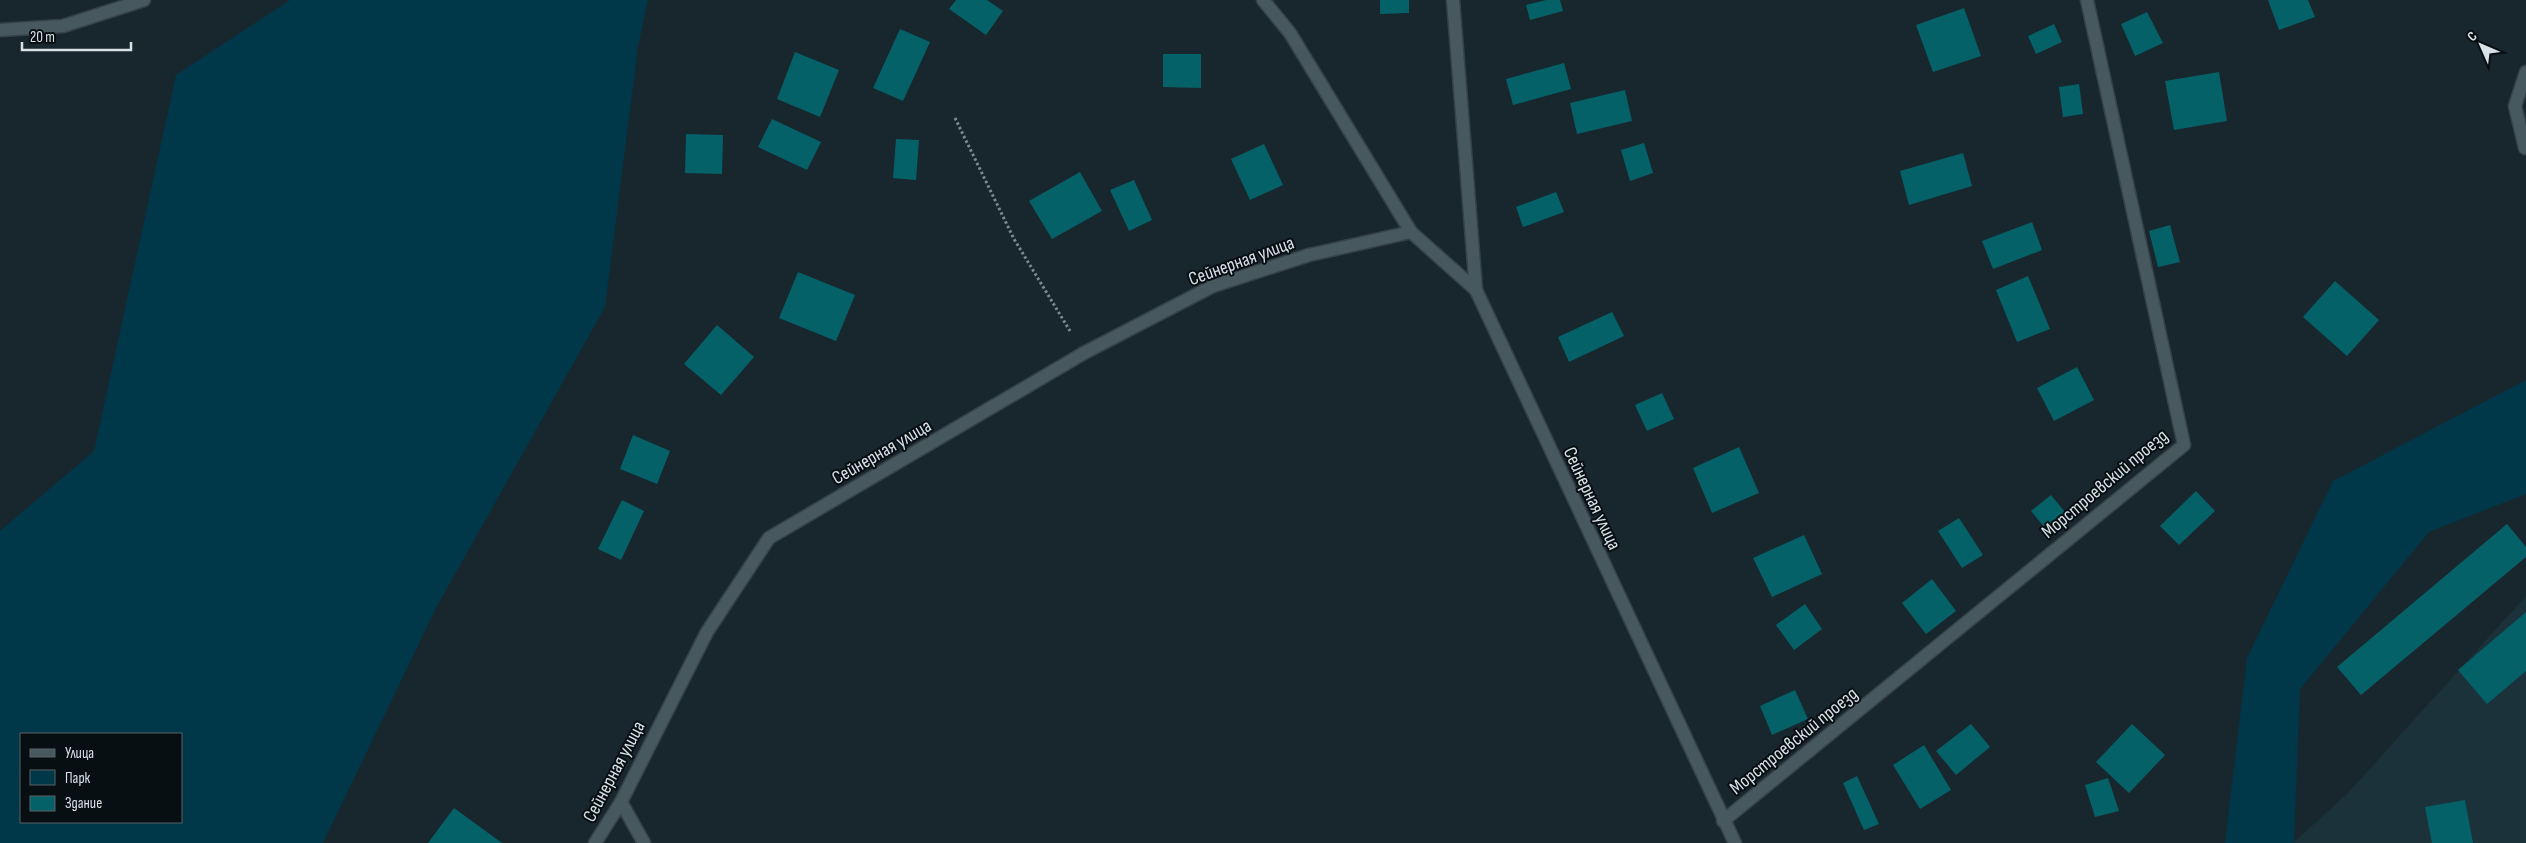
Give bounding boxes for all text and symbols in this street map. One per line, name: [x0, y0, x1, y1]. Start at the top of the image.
scale bar: [22, 20, 131, 52]
north arrow: [2456, 20, 2506, 70]
text: 20 m: [30, 28, 55, 47]
text: С: [2464, 28, 2481, 45]
street label: Сейнерная улица: [1185, 232, 1298, 291]
street label: Сейнерная улица: [828, 415, 936, 490]
street label: Морстроевский проезд: [2037, 425, 2173, 544]
street label: Сейнерная улица: [1558, 444, 1625, 554]
street label: Морстроевский проезд: [1725, 683, 1863, 800]
street label: Сейнерная улица: [578, 717, 651, 826]
legend: [20, 733, 182, 823]
text: Улица: [65, 744, 94, 763]
text: Парк: [65, 769, 91, 788]
text: Здание: [65, 794, 102, 813]

